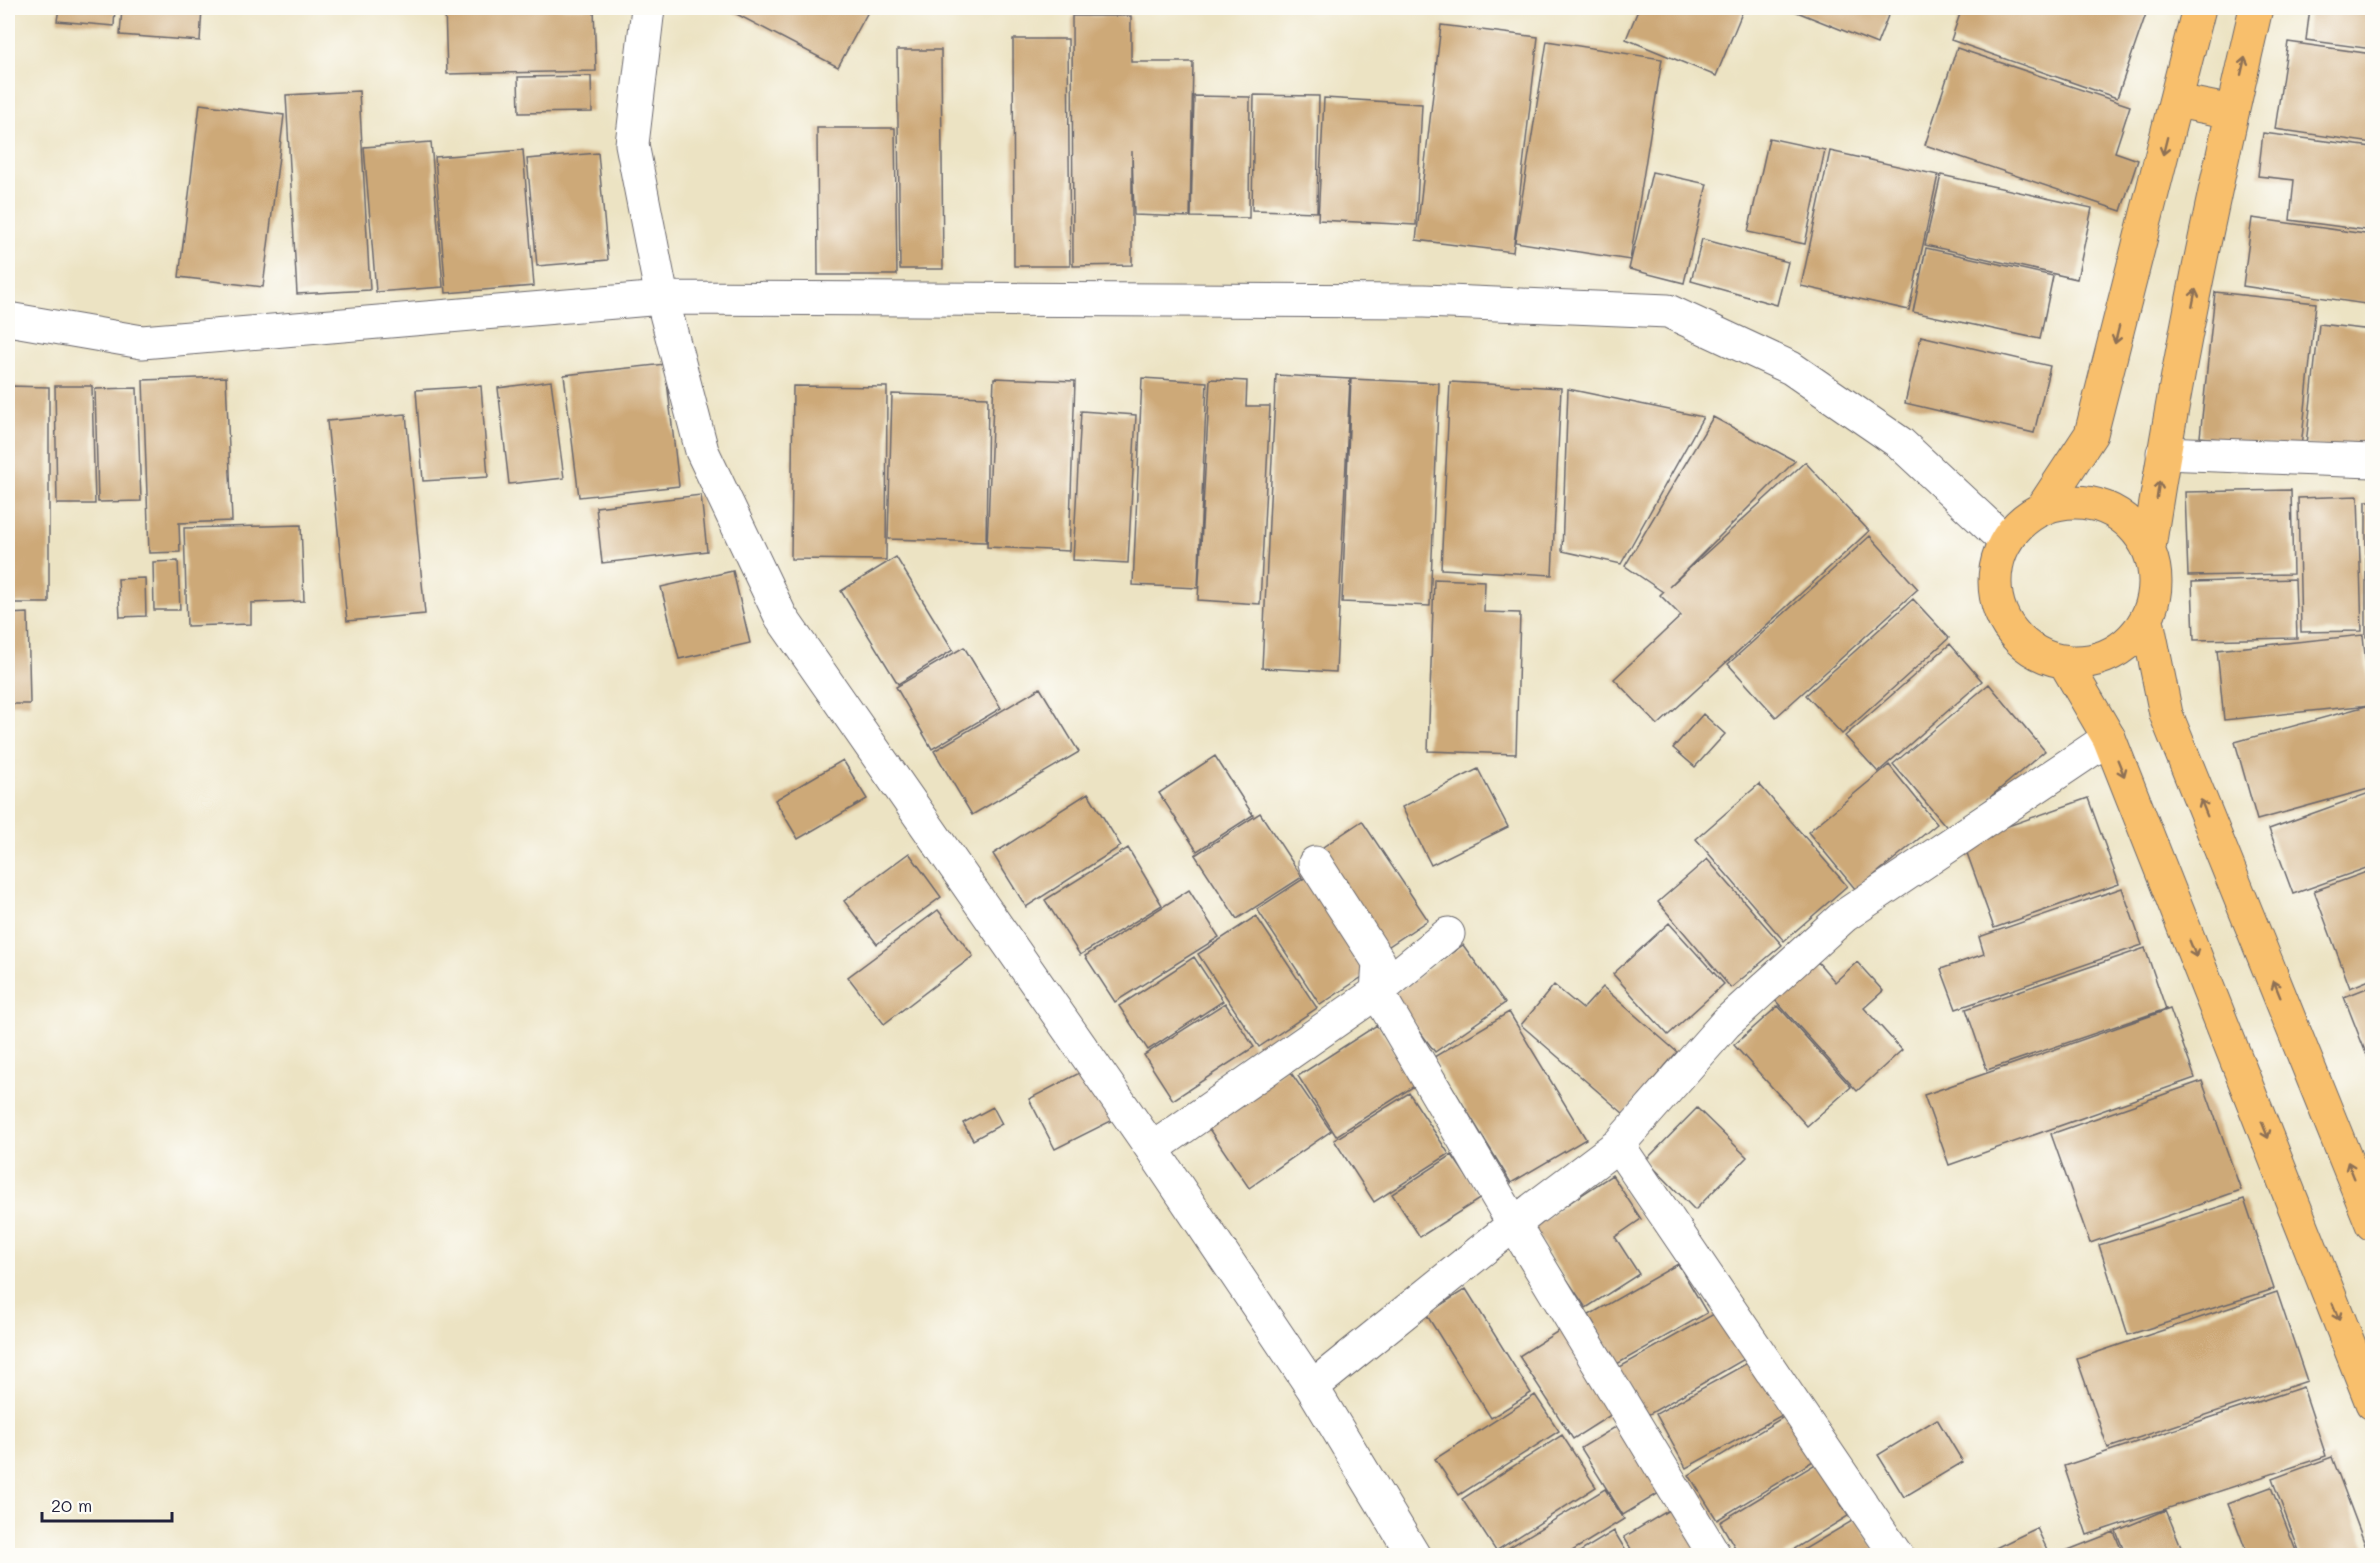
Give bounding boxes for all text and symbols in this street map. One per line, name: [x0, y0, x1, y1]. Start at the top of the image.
one-way arrow: [2237, 57, 2249, 76]
one-way arrow: [2159, 136, 2171, 155]
one-way arrow: [2189, 289, 2201, 308]
one-way arrow: [2110, 325, 2122, 344]
one-way arrow: [2152, 481, 2163, 500]
one-way arrow: [2116, 758, 2127, 777]
one-way arrow: [2198, 800, 2209, 818]
one-way arrow: [2188, 939, 2199, 958]
one-way arrow: [2271, 980, 2282, 999]
one-way arrow: [2260, 1121, 2271, 1139]
one-way arrow: [2344, 1161, 2355, 1180]
one-way arrow: [2331, 1302, 2342, 1320]
scale bar: [42, 1485, 172, 1523]
text: 20 m: [51, 1493, 92, 1517]

